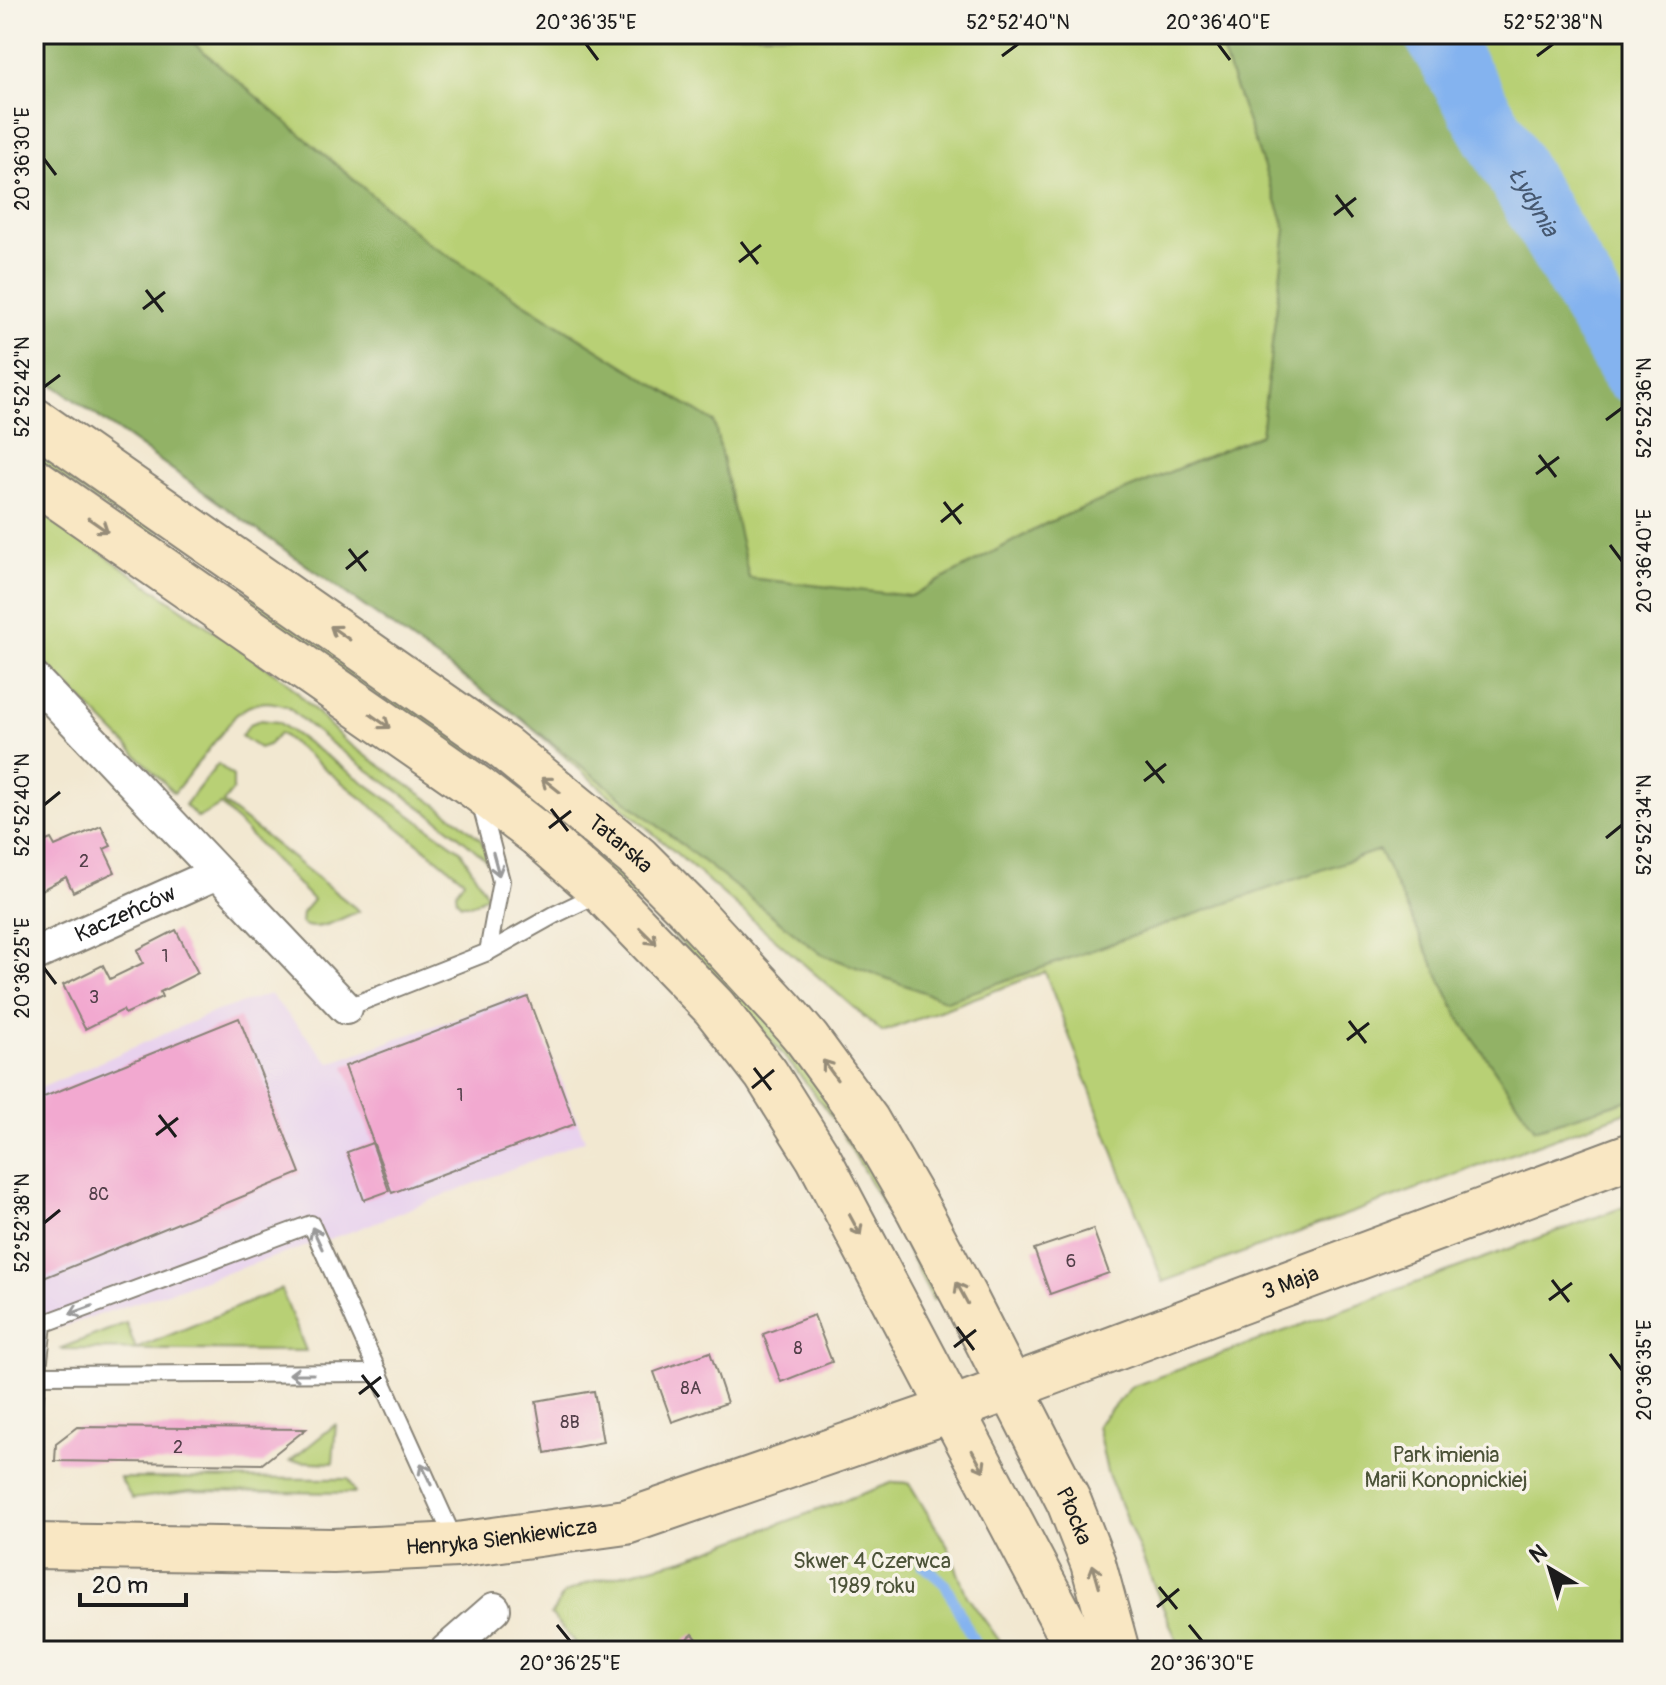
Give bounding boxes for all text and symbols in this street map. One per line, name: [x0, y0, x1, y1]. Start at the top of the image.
text: 20°36'35"E: [536, 10, 636, 35]
text: 52°52'40"N: [966, 10, 1070, 35]
text: 20°36'40"E: [1166, 10, 1270, 35]
text: 52°52'38"N: [1503, 10, 1603, 35]
text: 20°36'30"E: [10, 107, 35, 211]
water label: Łydynia: [1502, 162, 1566, 243]
text: 52°52'42"N: [10, 336, 35, 438]
text: 52°52'36"N: [1632, 357, 1657, 459]
text: 20°36'40"E: [1632, 509, 1657, 613]
one-way arrow: [87, 517, 109, 533]
one-way arrow: [329, 625, 351, 641]
one-way arrow: [369, 713, 391, 729]
text: 52°52'40"N: [10, 753, 35, 857]
text: 52°52'34"N: [1632, 774, 1657, 876]
one-way arrow: [541, 776, 562, 794]
street label: Tatarska: [582, 809, 659, 879]
house number: 2: [79, 850, 89, 873]
one-way arrow: [490, 850, 505, 876]
street label: Kaczeńców: [70, 879, 180, 949]
text: 20°36'25"E: [10, 918, 35, 1018]
one-way arrow: [638, 926, 657, 945]
house number: 1: [161, 945, 169, 968]
house number: 3: [89, 986, 99, 1009]
one-way arrow: [821, 1060, 838, 1081]
house number: 1: [456, 1084, 464, 1107]
text: 52°52'38"N: [10, 1173, 35, 1273]
house number: 8C: [89, 1183, 109, 1206]
one-way arrow: [848, 1213, 863, 1237]
one-way arrow: [309, 1226, 324, 1250]
house number: 6: [1066, 1250, 1076, 1273]
street label: 3 Maja: [1258, 1259, 1323, 1306]
one-way arrow: [954, 1282, 970, 1305]
one-way arrow: [69, 1303, 94, 1318]
text: 20°36'35"E: [1632, 1320, 1657, 1420]
house number: 8: [793, 1337, 803, 1360]
one-way arrow: [288, 1366, 315, 1382]
house number: 8A: [681, 1377, 702, 1400]
house number: 8B: [560, 1411, 580, 1434]
house number: 2: [173, 1436, 183, 1459]
park label: Park imienia Marii Konopnickiej: [1364, 1441, 1528, 1494]
one-way arrow: [970, 1449, 986, 1472]
one-way arrow: [417, 1462, 432, 1487]
street label: Płocka: [1050, 1482, 1098, 1549]
street label: Henryka Sienkiewicza: [405, 1512, 599, 1561]
north arrow: [1510, 1529, 1590, 1609]
text: N: [1524, 1538, 1553, 1570]
park label: Skwer 4 Czerwca 1989 roku: [793, 1547, 951, 1600]
scale bar: [80, 1557, 186, 1607]
one-way arrow: [1088, 1563, 1103, 1589]
text: 20 m: [92, 1571, 148, 1600]
text: 20°36'25"E: [520, 1651, 620, 1676]
text: 20°36'30"E: [1150, 1651, 1254, 1676]

